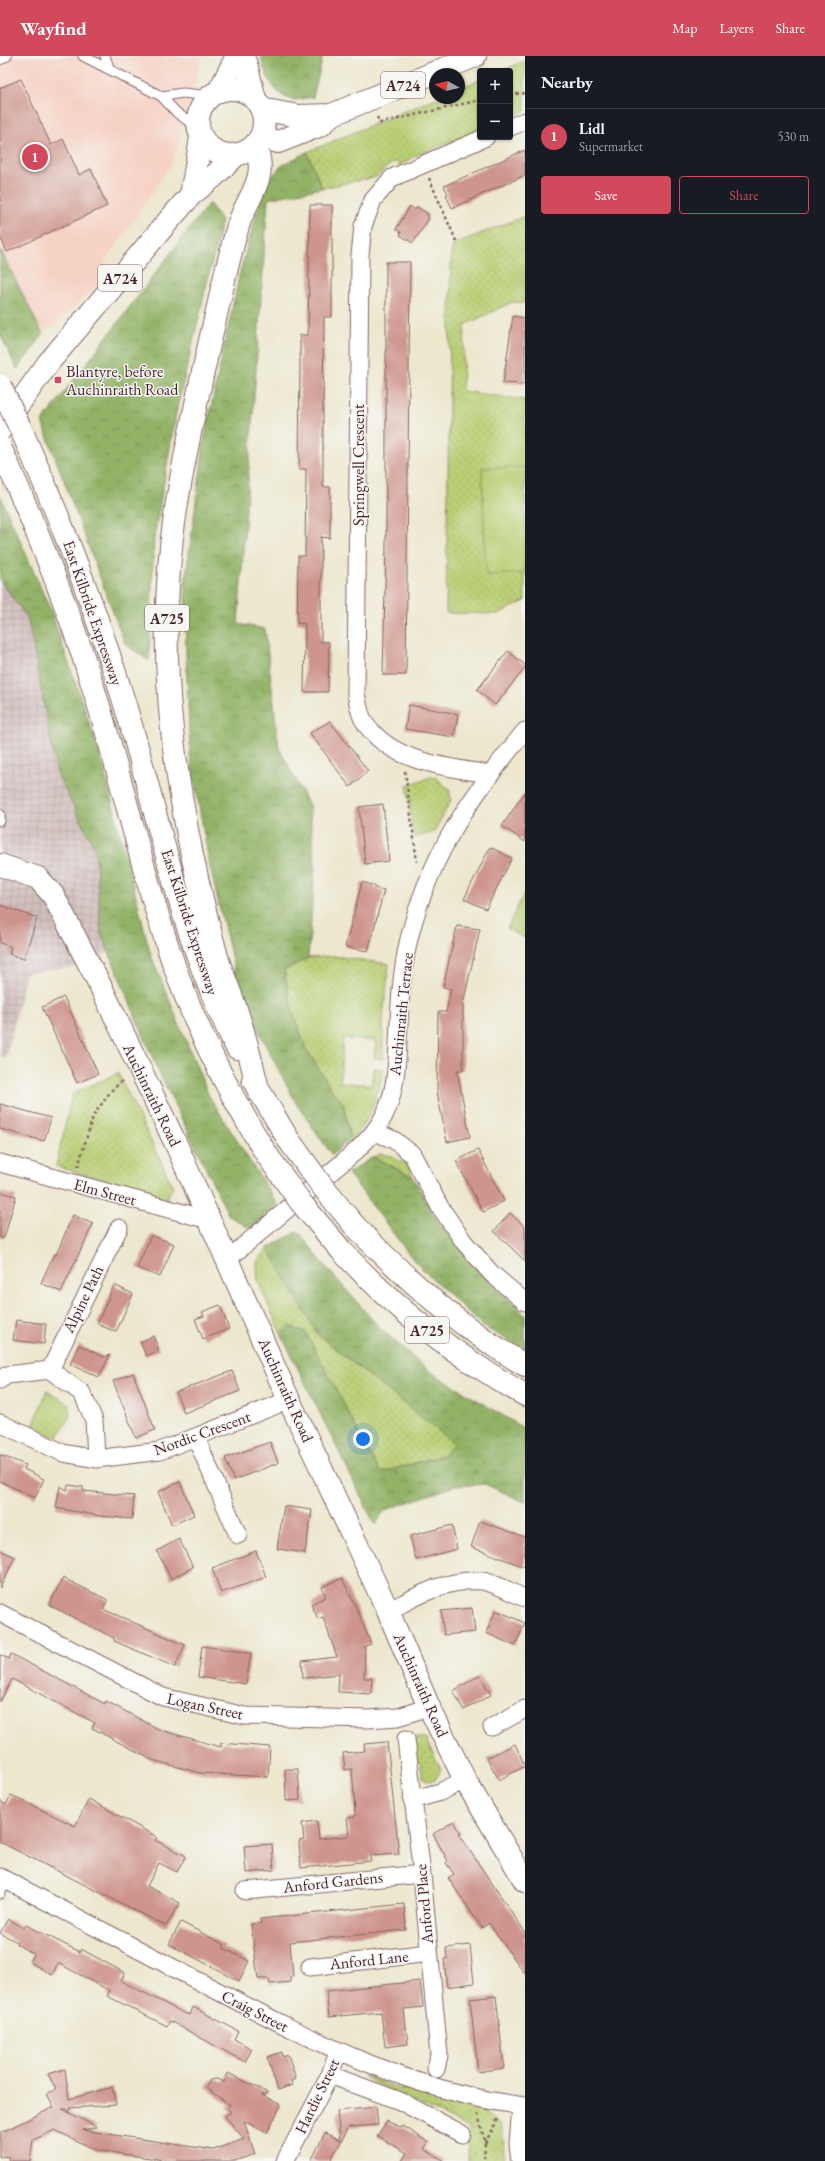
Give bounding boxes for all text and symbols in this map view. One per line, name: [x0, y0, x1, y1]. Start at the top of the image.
text: Wayfind: [20, 16, 87, 41]
text: Map: [672, 19, 697, 37]
text: Layers: [719, 19, 754, 37]
text: Share: [776, 19, 805, 37]
north arrow: [429, 68, 465, 104]
map controls: [477, 68, 513, 140]
button: +: [477, 68, 513, 104]
text: Nearby: [541, 71, 593, 93]
road number: A724: [381, 72, 425, 98]
button: −: [477, 104, 513, 140]
text: Lidl: [579, 119, 605, 138]
text: 1: [551, 128, 557, 145]
text: 530 m: [778, 128, 809, 145]
text: Supermarket: [579, 138, 643, 155]
pin: 1: [22, 142, 48, 172]
button: Save: [541, 176, 671, 214]
button: Share: [679, 176, 809, 214]
road number: A724: [98, 265, 142, 291]
place label: Blantyre, before Auchinraith Road: [65, 361, 179, 400]
marker: Blantyre, before Auchinraith Road: [53, 375, 63, 385]
street label: Springwell Crescent: [348, 404, 369, 526]
street label: East Kilbride Expressway: [58, 538, 128, 689]
road number: A725: [145, 605, 189, 631]
street label: East Kilbride Expressway: [156, 846, 224, 999]
street label: Auchinraith Terrace: [384, 951, 418, 1078]
street label: Auchinraith Road: [118, 1039, 186, 1151]
street label: Elm Street: [72, 1174, 138, 1210]
street label: Alpine Path: [57, 1262, 108, 1337]
road number: A725: [405, 1317, 449, 1343]
street label: Auchinraith Road: [253, 1334, 319, 1446]
street label: Nordic Crescent: [151, 1406, 253, 1460]
your location: [353, 1429, 373, 1449]
street label: Auchinraith Road: [388, 1629, 454, 1741]
street label: Logan Street: [165, 1688, 245, 1724]
street label: Anford Place: [410, 1863, 438, 1946]
street label: Anford Gardens: [281, 1866, 384, 1898]
street label: Anford Lane: [328, 1945, 409, 1975]
street label: Craig Street: [218, 1985, 292, 2037]
street label: Hardie Street: [290, 2055, 344, 2137]

